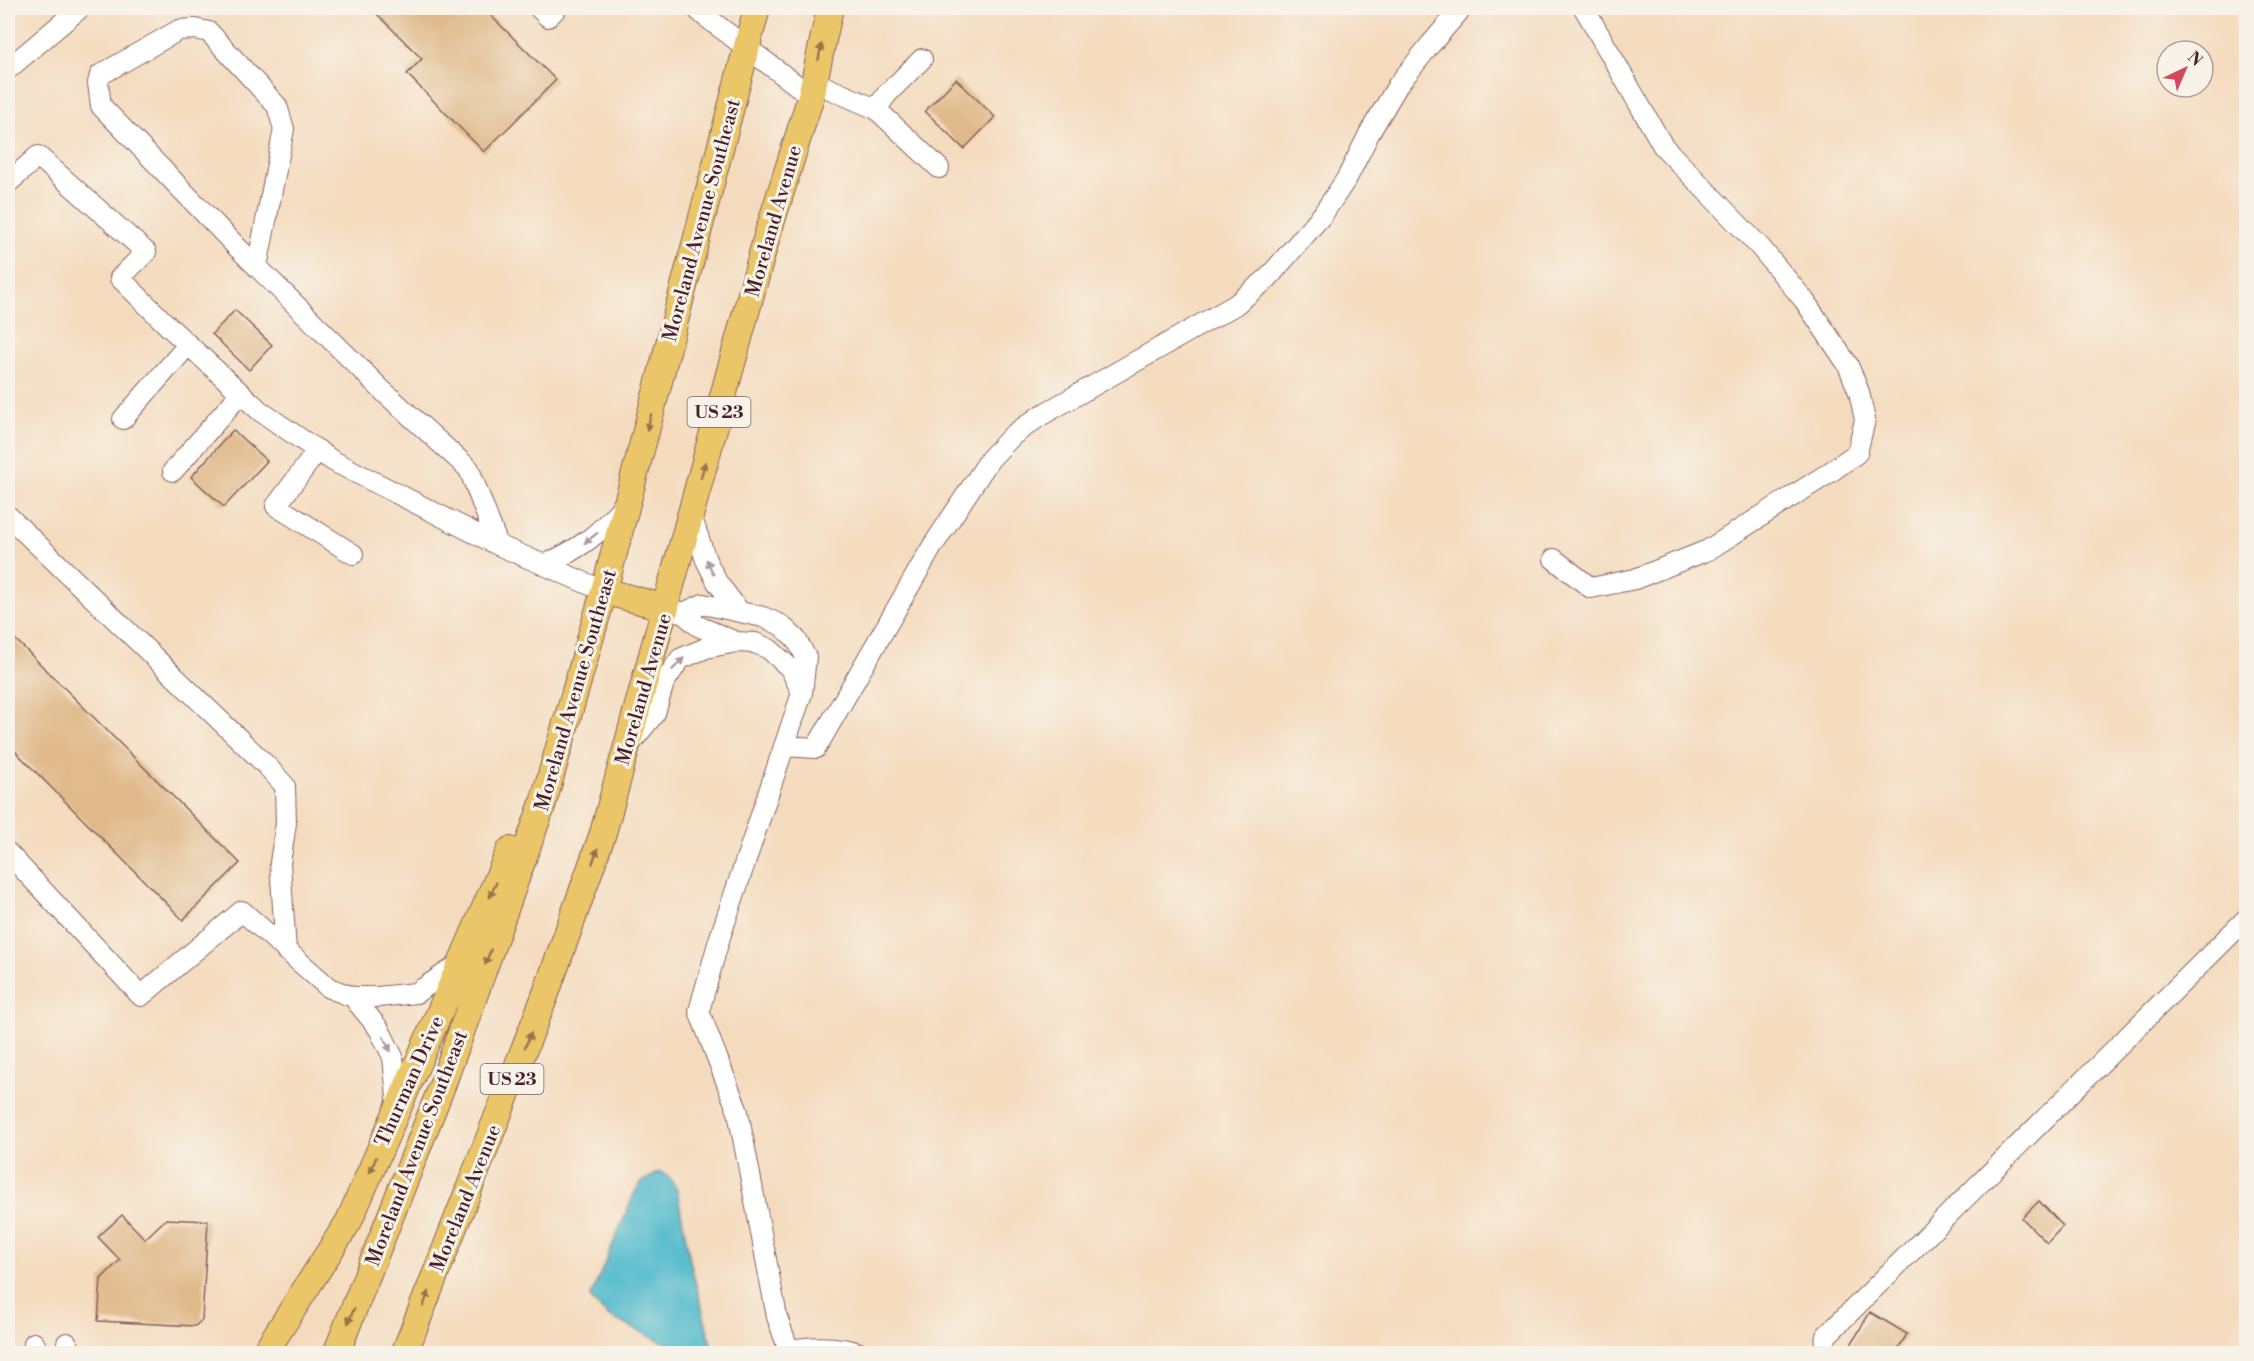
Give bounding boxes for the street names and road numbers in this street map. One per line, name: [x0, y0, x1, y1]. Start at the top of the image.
street label: Moreland Avenue Southeast: [658, 96, 747, 345]
street label: Moreland Avenue: [741, 143, 808, 300]
road number: US 23: [688, 397, 750, 427]
street label: Moreland Avenue Southeast: [530, 567, 623, 814]
street label: Moreland Avenue: [611, 611, 678, 768]
street label: Thurman Drive: [370, 1012, 450, 1151]
street label: Moreland Avenue Southeast: [360, 1027, 472, 1269]
road number: US 23: [480, 1064, 544, 1094]
street label: Moreland Avenue: [424, 1121, 506, 1275]

